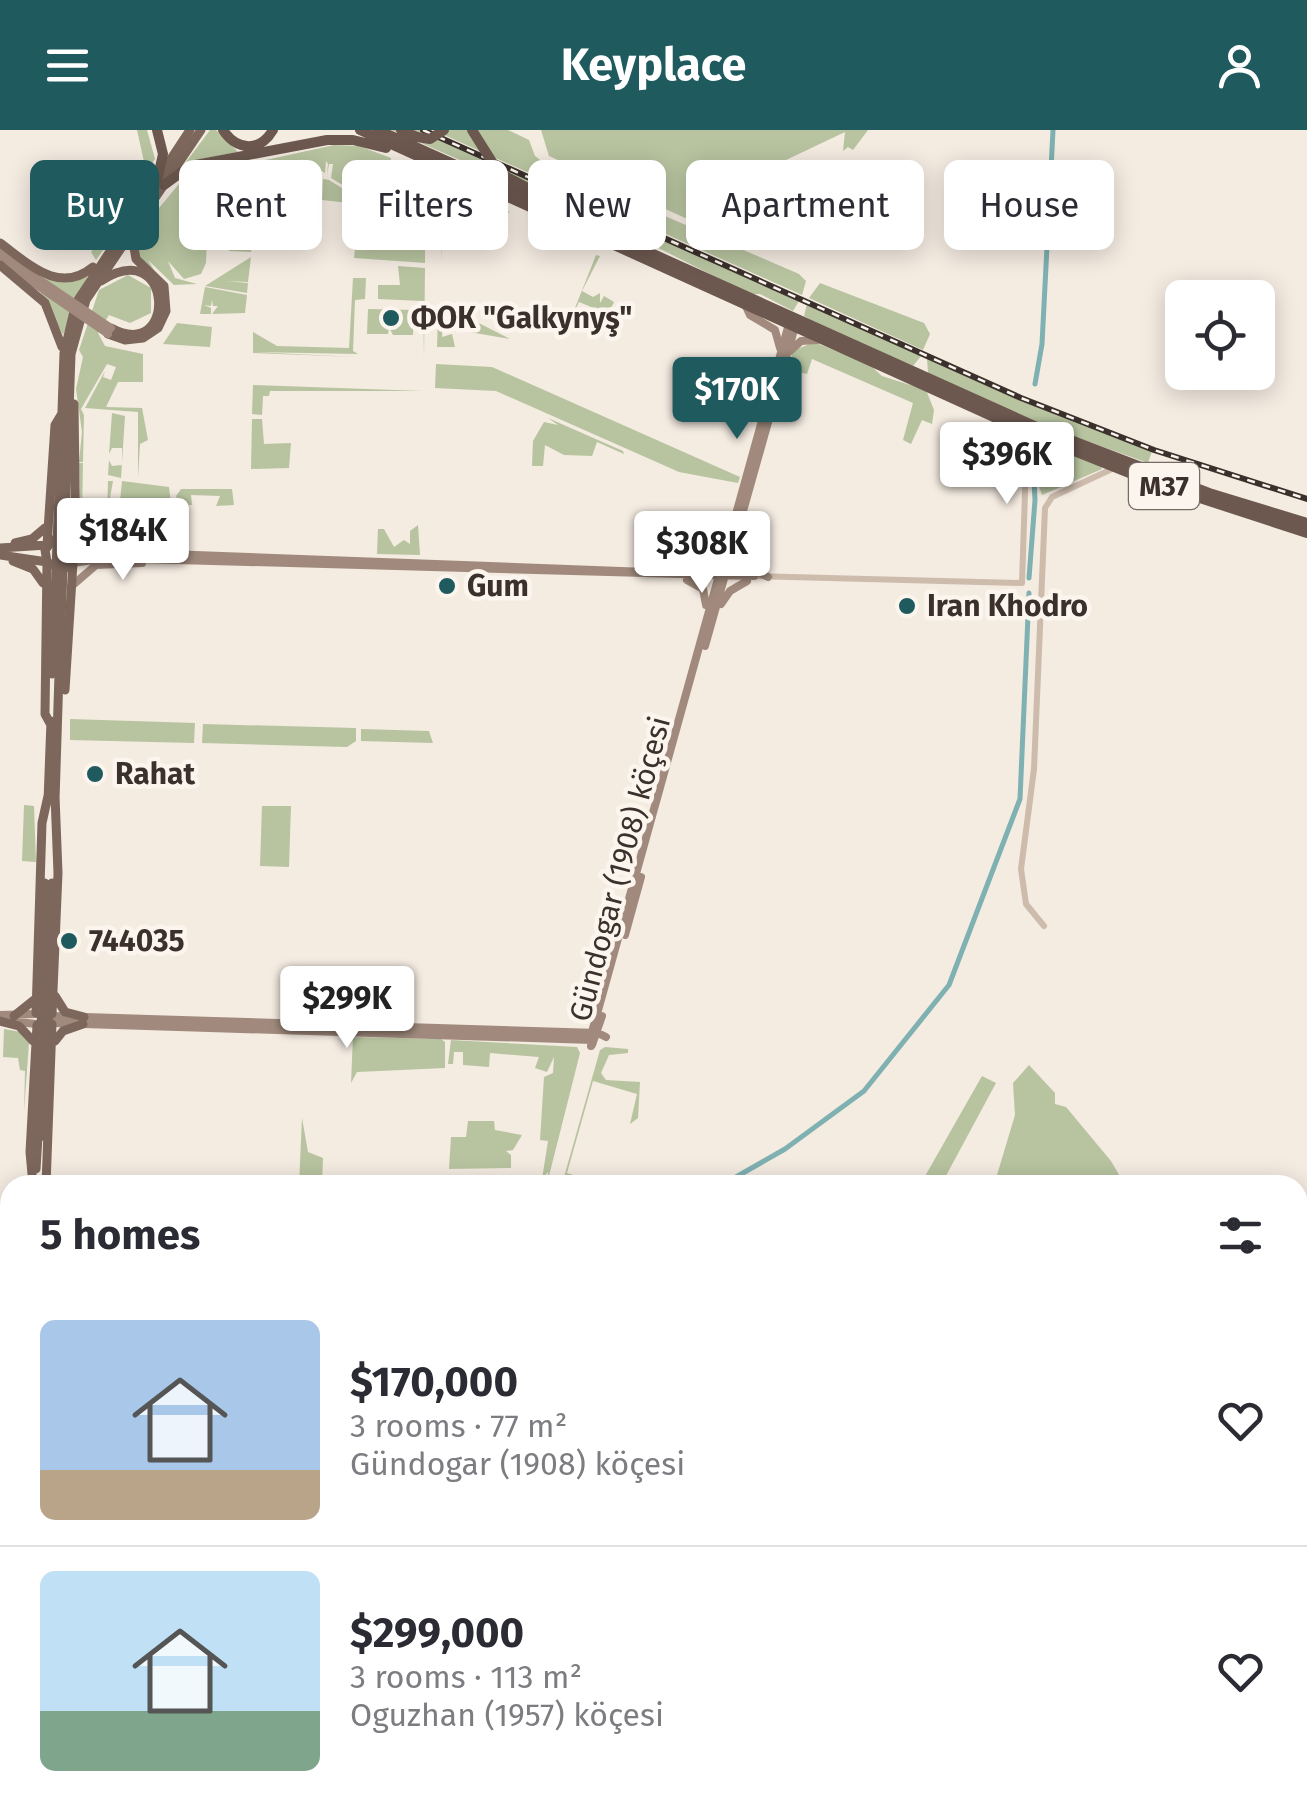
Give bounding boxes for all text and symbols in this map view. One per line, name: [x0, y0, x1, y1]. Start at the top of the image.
icon: menu: [40, 38, 95, 93]
text: Keyplace: [561, 38, 746, 92]
icon: person: [1212, 38, 1267, 93]
chip: Buy: [30, 160, 159, 250]
chip: Rent: [179, 160, 322, 250]
chip: Filters: [342, 160, 508, 250]
chip: New: [528, 160, 666, 250]
chip: Apartment: [686, 160, 924, 250]
chip: House: [944, 160, 1114, 250]
map controls: [1165, 280, 1275, 390]
button: locate: [1165, 280, 1275, 390]
place label: ФОК "Galkynyş": [411, 300, 632, 337]
marker: ФОК "Galkynyş": [380, 307, 402, 329]
pin: $170K: [667, 357, 807, 442]
text: $170K: [695, 370, 779, 408]
pin: $396K: [937, 422, 1077, 507]
text: $396K: [962, 435, 1052, 473]
road number: M37: [1129, 463, 1199, 509]
pin: $184K: [53, 498, 193, 583]
text: $184K: [79, 511, 167, 549]
pin: $308K: [632, 511, 772, 596]
text: $308K: [656, 524, 748, 562]
place label: Gum: [467, 568, 529, 604]
marker: Gum: [436, 575, 458, 597]
place label: Iran Khodro: [927, 588, 1088, 624]
marker: Iran Khodro: [896, 595, 918, 617]
street label: Gündogar (1908) köçesi: [562, 713, 678, 1025]
place label: Rahat: [115, 756, 195, 792]
marker: Rahat: [84, 763, 106, 785]
place label: 744035: [89, 923, 185, 959]
marker: 744035: [58, 930, 80, 952]
pin: $299K: [277, 966, 417, 1051]
text: $299K: [302, 979, 392, 1017]
icon: filters: [1213, 1208, 1268, 1263]
text: 5 homes: [40, 1210, 200, 1260]
text: $170,000: [350, 1357, 518, 1407]
icon: home: [120, 1360, 240, 1480]
icon: heart: [1213, 1393, 1268, 1448]
text: 3 rooms · 77 m²: [350, 1407, 567, 1445]
text: Gündogar (1908) köçesi: [350, 1445, 685, 1483]
text: $299,000: [350, 1608, 524, 1658]
icon: home: [120, 1611, 240, 1731]
icon: heart: [1213, 1644, 1268, 1699]
text: 3 rooms · 113 m²: [350, 1658, 582, 1696]
text: Oguzhan (1957) köçesi: [350, 1696, 664, 1734]

